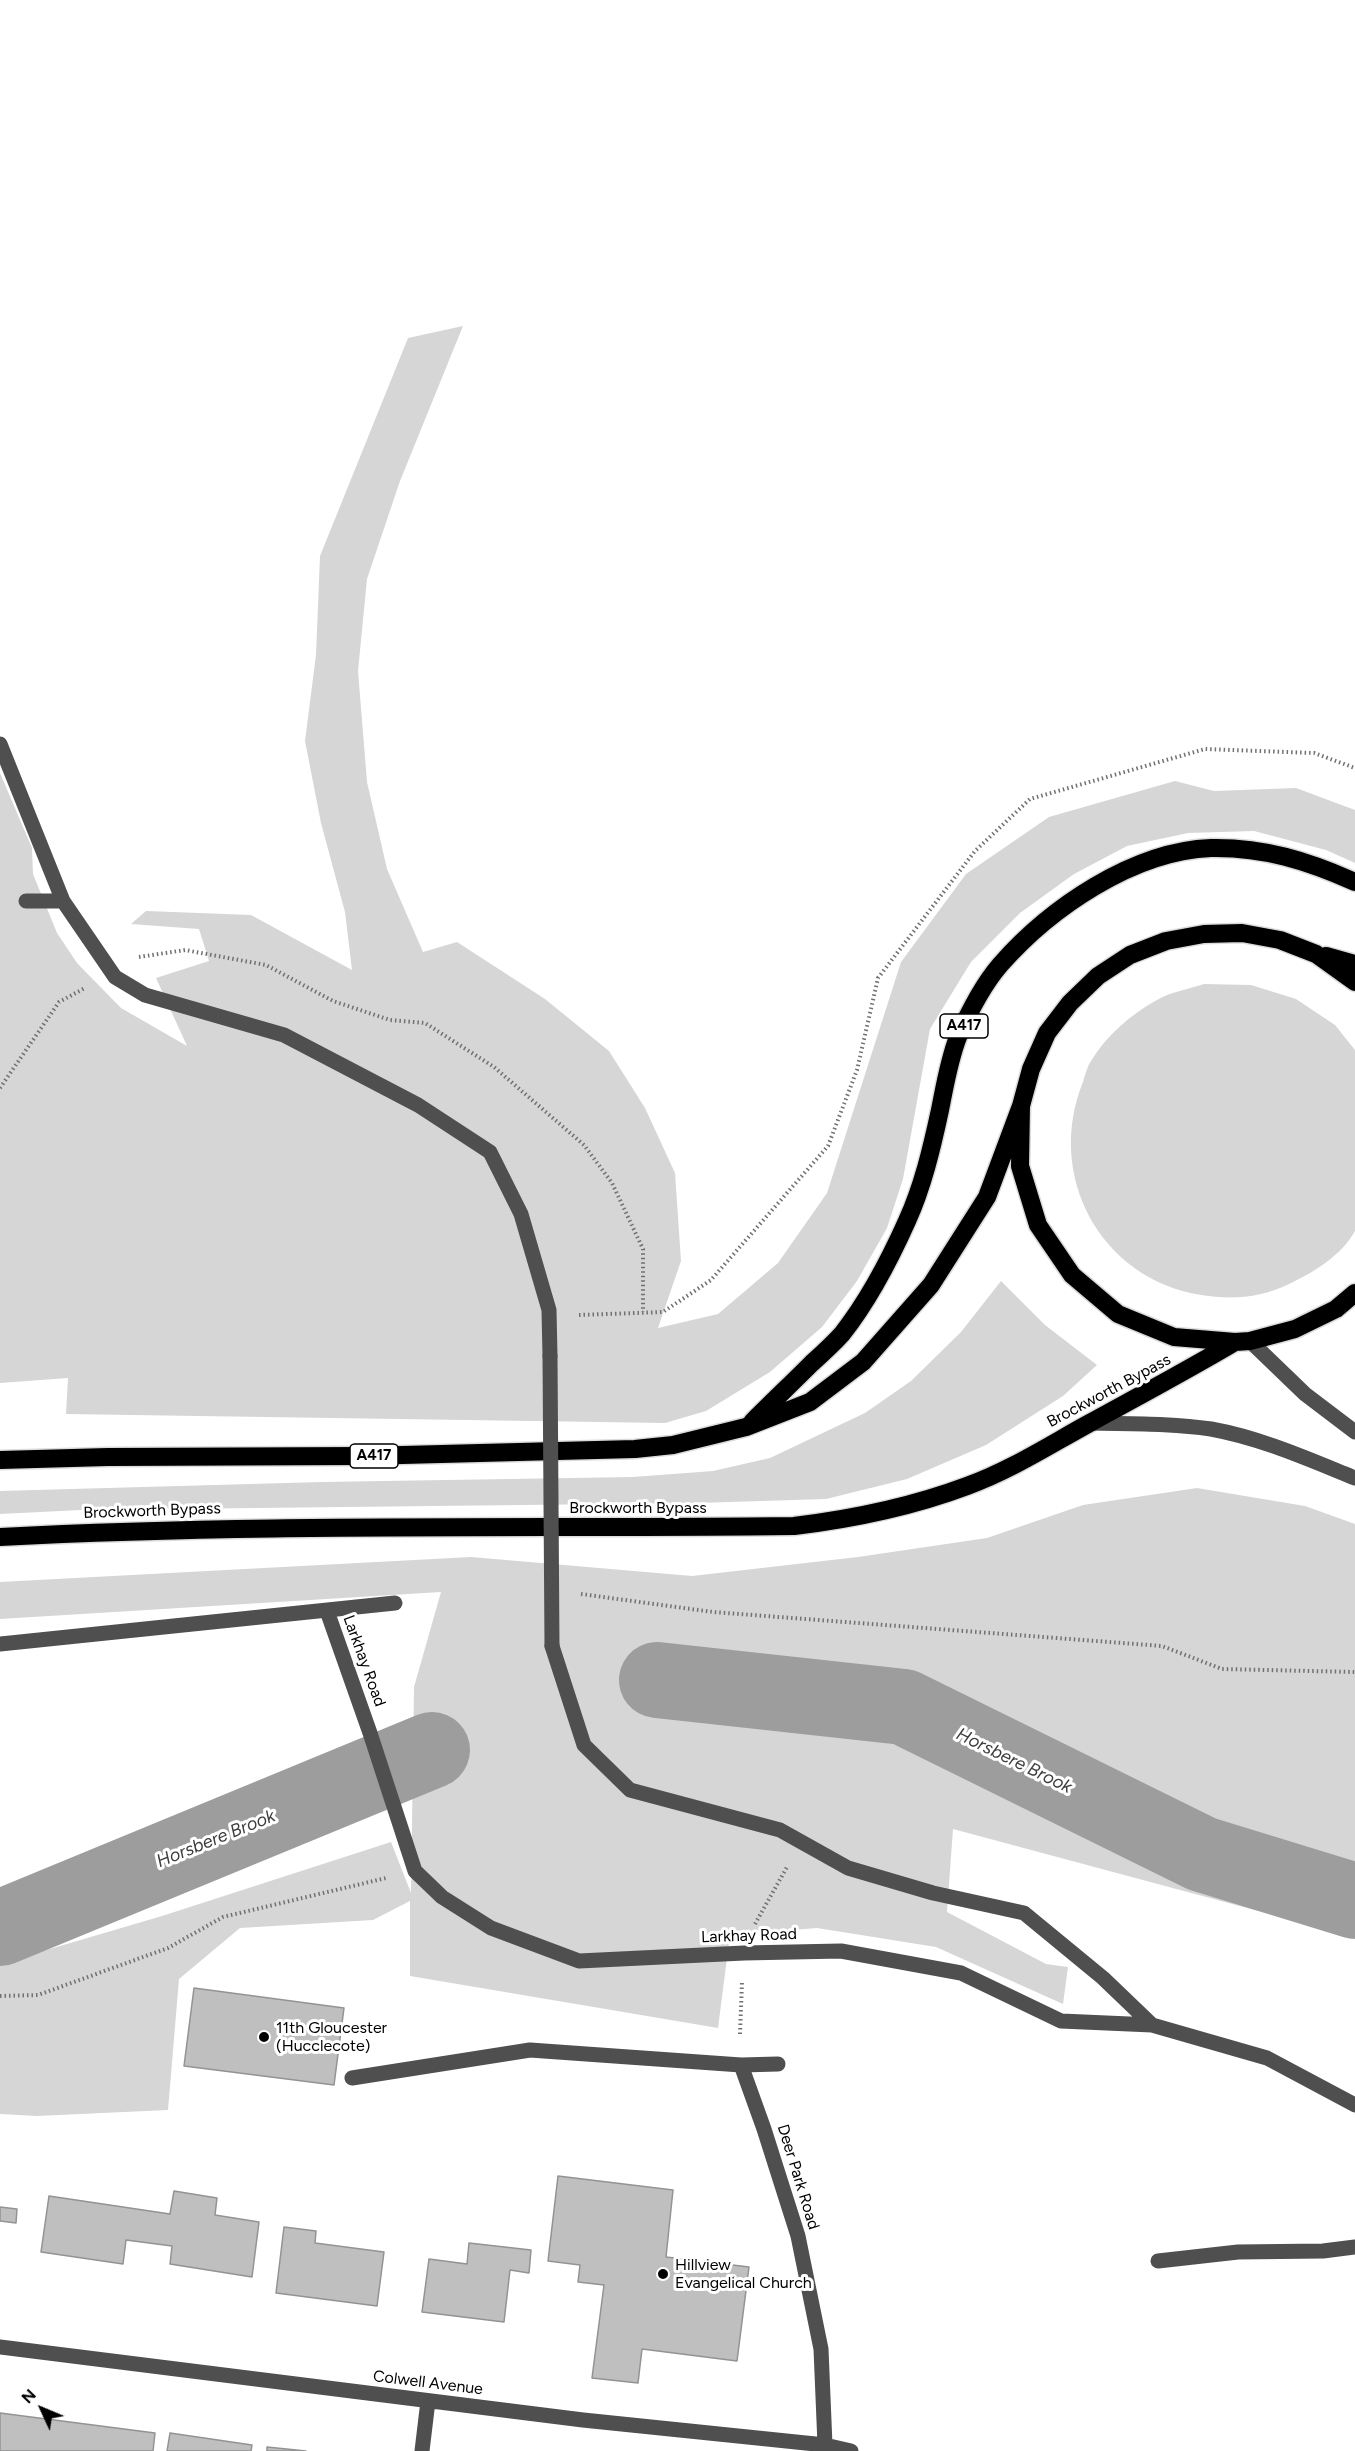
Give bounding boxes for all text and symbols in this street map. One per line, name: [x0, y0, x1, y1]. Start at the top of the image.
road number: A417: [940, 1014, 988, 1038]
street label: Brockworth Bypass: [1044, 1350, 1174, 1432]
road number: A417: [350, 1444, 398, 1468]
street label: Brockworth Bypass: [569, 1498, 707, 1518]
street label: Brockworth Bypass: [83, 1499, 221, 1523]
street label: Larkhay Road: [339, 1613, 389, 1709]
water label: Horsbere Brook: [953, 1724, 1075, 1798]
water label: Horsbere Brook: [153, 1805, 279, 1873]
street label: Larkhay Road: [701, 1925, 797, 1947]
place label: 11th Gloucester (Hucclecote): [276, 2018, 387, 2056]
marker: 11th Gloucester (Hucclecote): [257, 2030, 271, 2044]
street label: Deer Park Road: [773, 2122, 823, 2232]
place label: Hillview Evangelical Church: [675, 2255, 812, 2293]
marker: Hillview Evangelical Church: [656, 2267, 670, 2281]
street label: Colwell Avenue: [372, 2367, 484, 2399]
north arrow: [12, 2379, 72, 2439]
text: N: [18, 2385, 40, 2407]

